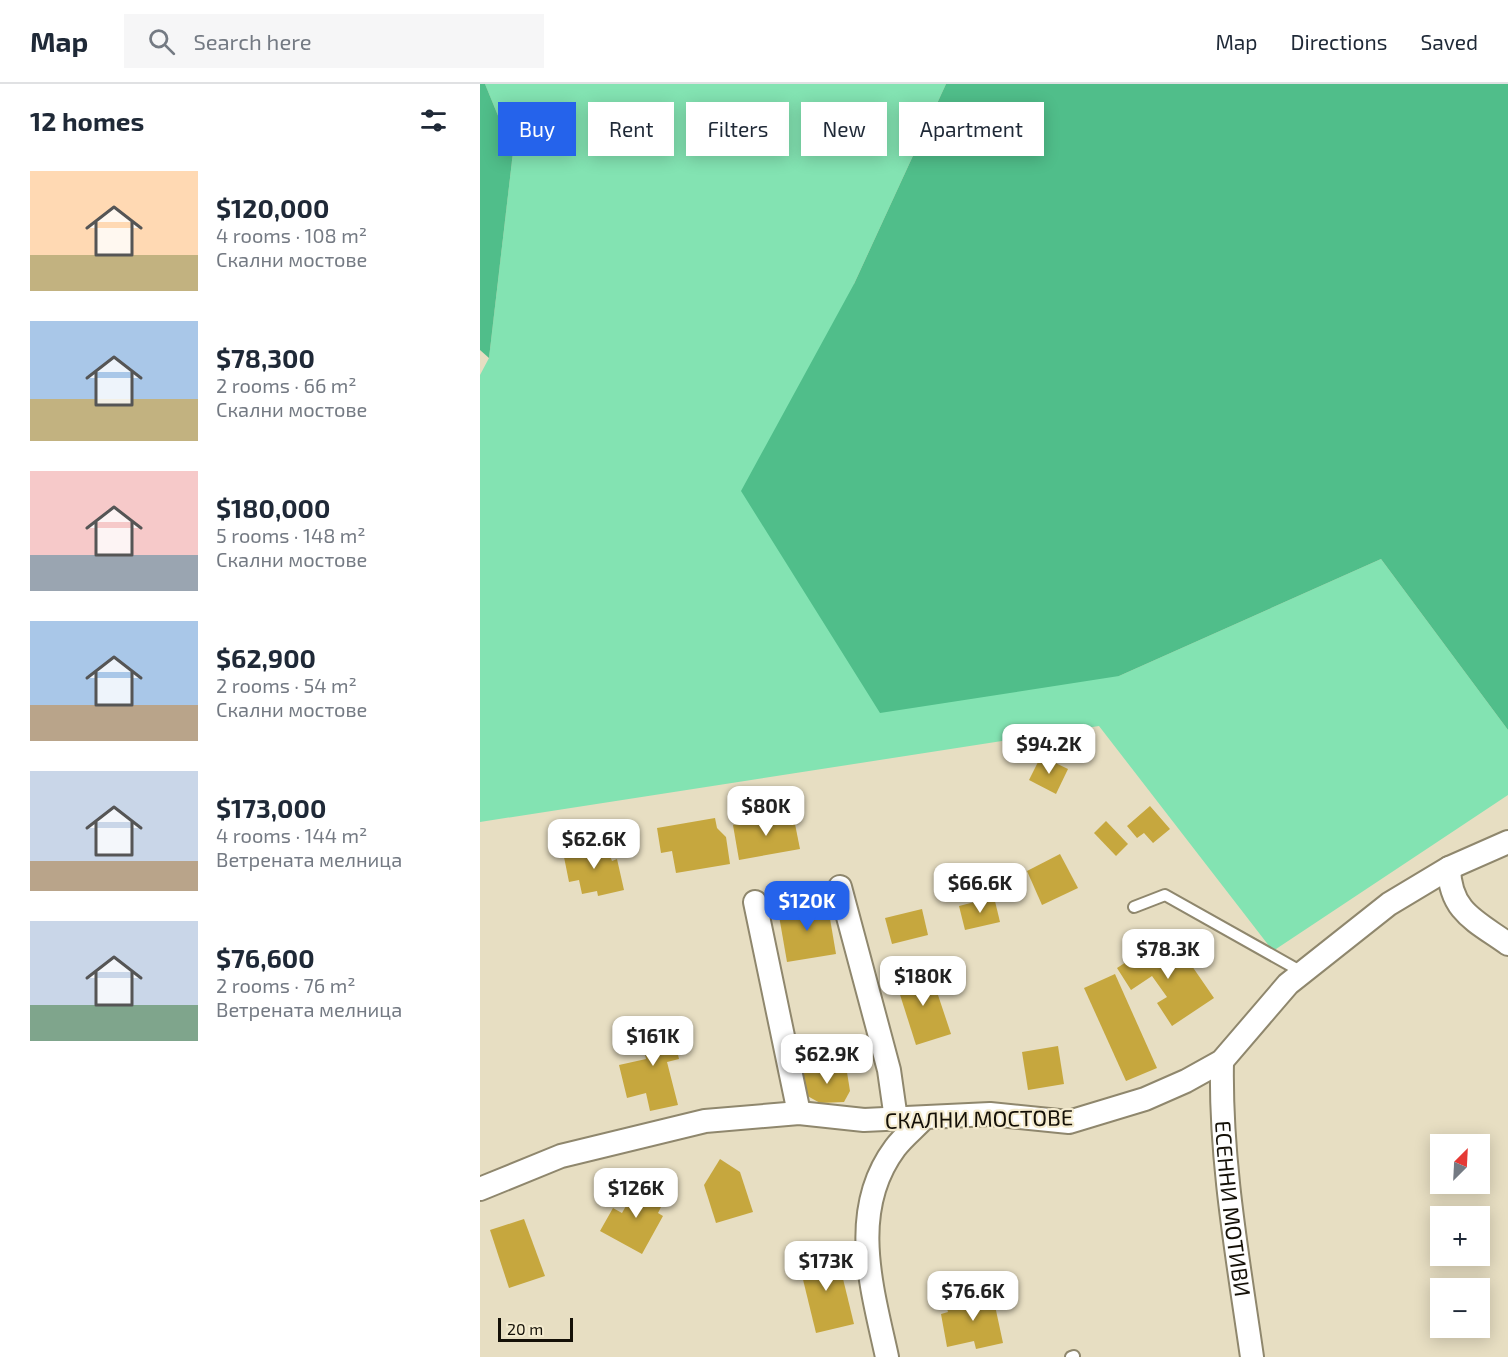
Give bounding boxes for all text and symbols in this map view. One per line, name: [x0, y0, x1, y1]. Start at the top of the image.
search box: [124, 14, 544, 68]
text: Map: [30, 24, 88, 58]
icon: search: [145, 25, 178, 58]
text: Search here: [193, 28, 312, 54]
text: Map: [1215, 29, 1258, 54]
text: Directions: [1291, 29, 1387, 54]
text: Saved: [1420, 29, 1478, 54]
chip: Buy: [498, 102, 576, 156]
chip: Rent: [588, 102, 674, 156]
chip: Filters: [686, 102, 789, 156]
chip: New: [801, 102, 887, 156]
chip: Apartment: [899, 102, 1044, 156]
icon: filters: [417, 104, 450, 137]
text: 12 homes: [30, 105, 144, 136]
text: $120,000: [216, 192, 329, 223]
icon: home: [78, 195, 150, 267]
text: 4 rooms · 108 m²: [216, 223, 367, 247]
text: Скални мостове: [216, 247, 367, 271]
text: $78,300: [216, 342, 315, 373]
icon: home: [78, 345, 150, 417]
text: 2 rooms · 66 m²: [216, 373, 357, 397]
text: Скални мостове: [216, 397, 367, 421]
text: $180,000: [216, 492, 330, 523]
icon: home: [78, 495, 150, 567]
text: 5 rooms · 148 m²: [216, 523, 366, 547]
text: Скални мостове: [216, 547, 367, 571]
text: $62,900: [216, 642, 316, 673]
icon: home: [78, 645, 150, 717]
text: 2 rooms · 54 m²: [216, 673, 357, 697]
text: Скални мостове: [216, 697, 367, 721]
pin: $94.2K: [1000, 724, 1098, 775]
text: $94.2K: [1016, 731, 1082, 755]
pin: $80K: [730, 786, 802, 837]
text: $173,000: [216, 792, 326, 823]
text: $80K: [741, 793, 791, 817]
icon: home: [78, 795, 150, 867]
pin: $62.6K: [545, 819, 643, 870]
text: 4 rooms · 144 m²: [216, 823, 367, 847]
text: $62.6K: [562, 826, 626, 850]
text: Ветрената мелница: [216, 847, 402, 871]
pin: $66.6K: [931, 863, 1029, 914]
text: $66.6K: [948, 870, 1012, 894]
pin: $120K: [765, 881, 849, 932]
text: $120K: [778, 888, 836, 912]
pin: $78.3K: [1119, 929, 1217, 980]
text: $78.3K: [1136, 936, 1200, 960]
text: $76,600: [216, 942, 315, 973]
icon: home: [78, 945, 150, 1017]
pin: $180K: [881, 956, 965, 1007]
text: $180K: [894, 963, 952, 987]
text: 2 rooms · 76 m²: [216, 973, 355, 997]
text: Ветрената мелница: [216, 997, 402, 1021]
pin: $161K: [611, 1016, 695, 1067]
text: $161K: [626, 1023, 680, 1047]
pin: $62.9K: [778, 1034, 876, 1085]
text: $62.9K: [795, 1041, 859, 1065]
street label: СКАЛНИ МОСТОВЕ: [885, 1103, 1073, 1133]
street label: ЕСЕННИ МОТИВИ: [1211, 1120, 1257, 1298]
north arrow: [1430, 1134, 1490, 1194]
map controls: [1430, 1134, 1490, 1338]
pin: $126K: [594, 1168, 678, 1219]
text: $126K: [608, 1175, 664, 1199]
button: +: [1430, 1206, 1490, 1266]
pin: $173K: [784, 1241, 868, 1292]
text: $173K: [799, 1248, 853, 1272]
pin: $76.6K: [924, 1271, 1022, 1322]
text: $76.6K: [941, 1278, 1005, 1302]
button: −: [1430, 1278, 1490, 1338]
scale bar: [498, 1315, 573, 1342]
text: 20 m: [507, 1319, 543, 1338]

